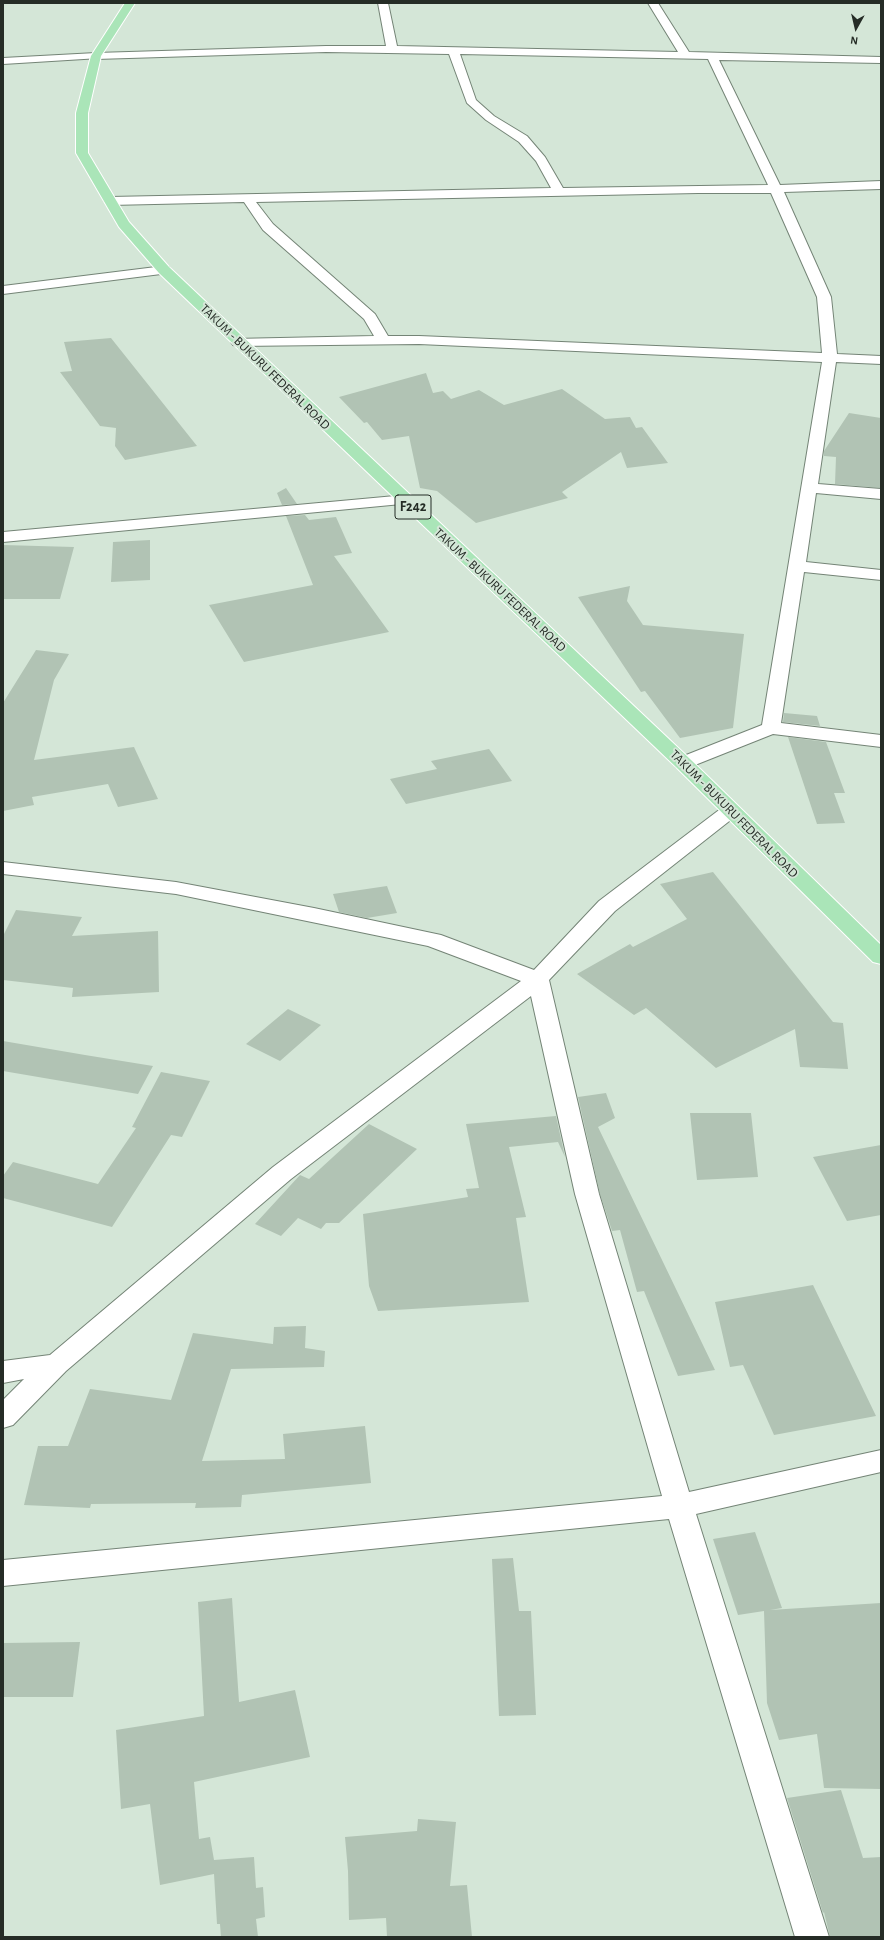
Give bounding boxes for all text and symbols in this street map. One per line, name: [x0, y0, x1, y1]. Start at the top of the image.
north arrow: [836, 8, 876, 48]
text: N: [850, 34, 859, 46]
street label: TAKUM - BUKURU FEDERAL ROAD: [197, 301, 333, 433]
road number: F242: [395, 495, 431, 519]
street label: TAKUM - BUKURU FEDERAL ROAD: [431, 525, 569, 655]
street label: TAKUM - BUKURU FEDERAL ROAD: [667, 747, 801, 881]

